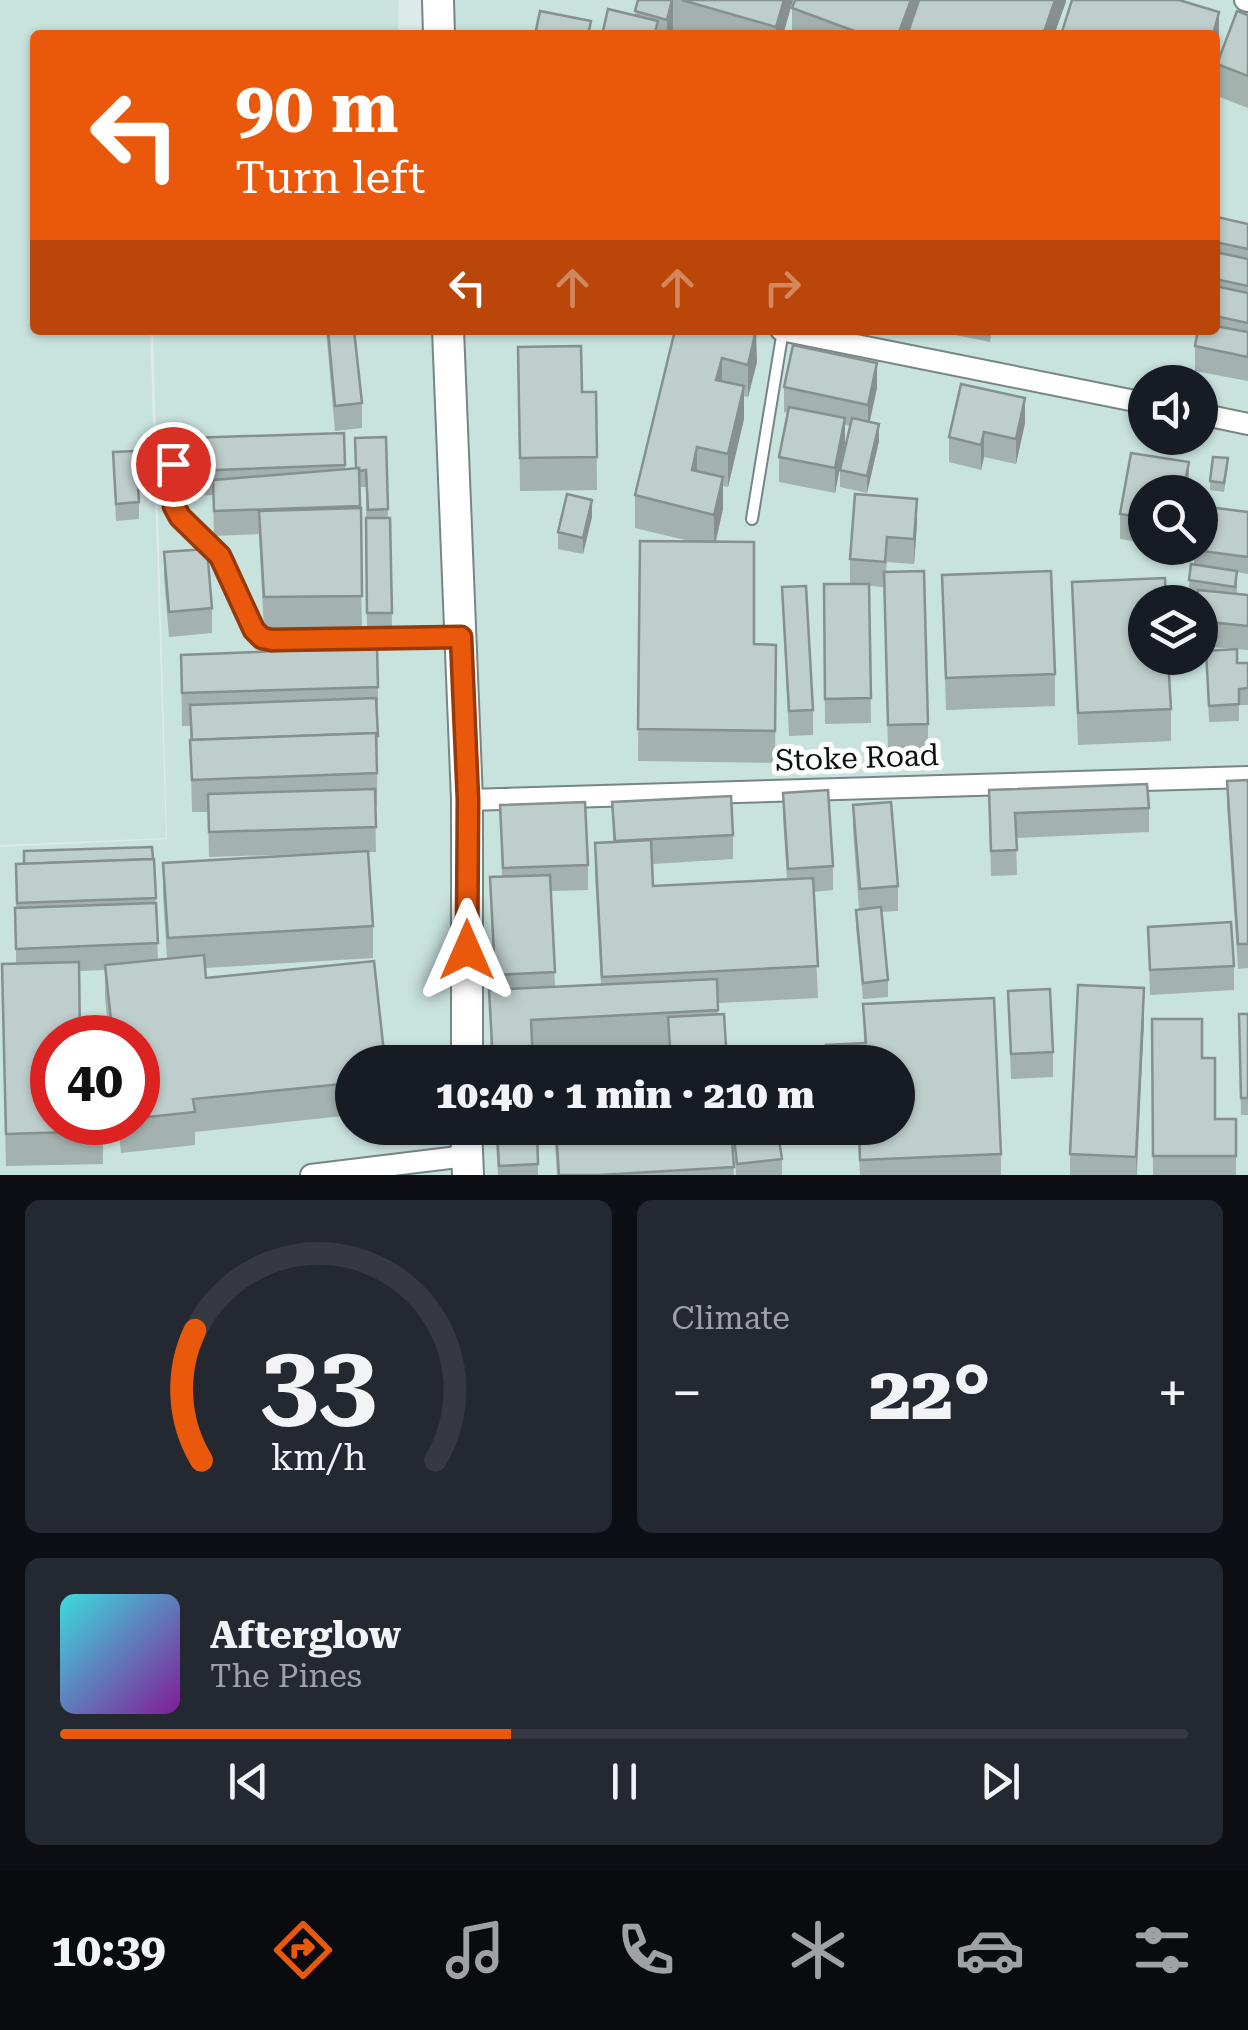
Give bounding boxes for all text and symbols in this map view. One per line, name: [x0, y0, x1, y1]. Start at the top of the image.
text: 90 m: [235, 67, 399, 149]
icon: left: [70, 70, 200, 200]
text: Turn left: [235, 151, 425, 204]
icon: left: [440, 260, 495, 315]
icon: ahead: [545, 260, 600, 315]
icon: ahead: [650, 260, 705, 315]
icon: right: [755, 260, 810, 315]
map controls: [1128, 365, 1218, 675]
button: sound: [1128, 365, 1218, 455]
pin: [131, 422, 216, 507]
icon: arrive: [146, 437, 201, 492]
button: search: [1128, 475, 1218, 565]
button: layers: [1128, 585, 1218, 675]
street label: Stoke Road: [775, 737, 939, 778]
position arrow: [415, 898, 519, 1002]
speed limit sign: 40: [30, 1015, 160, 1145]
text: 10:40 · 1 min · 210 m: [435, 1073, 815, 1117]
text: Climate: [672, 1299, 790, 1337]
text: 33: [260, 1322, 376, 1443]
text: 22°: [869, 1349, 991, 1437]
text: −: [672, 1361, 702, 1425]
text: +: [1157, 1361, 1188, 1425]
text: km/h: [270, 1437, 366, 1479]
text: Afterglow: [210, 1613, 401, 1657]
text: The Pines: [210, 1657, 362, 1695]
icon: previous: [221, 1754, 276, 1809]
icon: pause: [597, 1754, 652, 1809]
icon: next: [973, 1754, 1028, 1809]
icon: directions: [268, 1915, 338, 1985]
icon: music: [440, 1915, 510, 1985]
icon: phone: [611, 1915, 681, 1985]
icon: climate: [783, 1915, 853, 1985]
icon: car: [955, 1915, 1025, 1985]
icon: filters: [1127, 1915, 1197, 1985]
text: 10:39: [51, 1924, 166, 1977]

